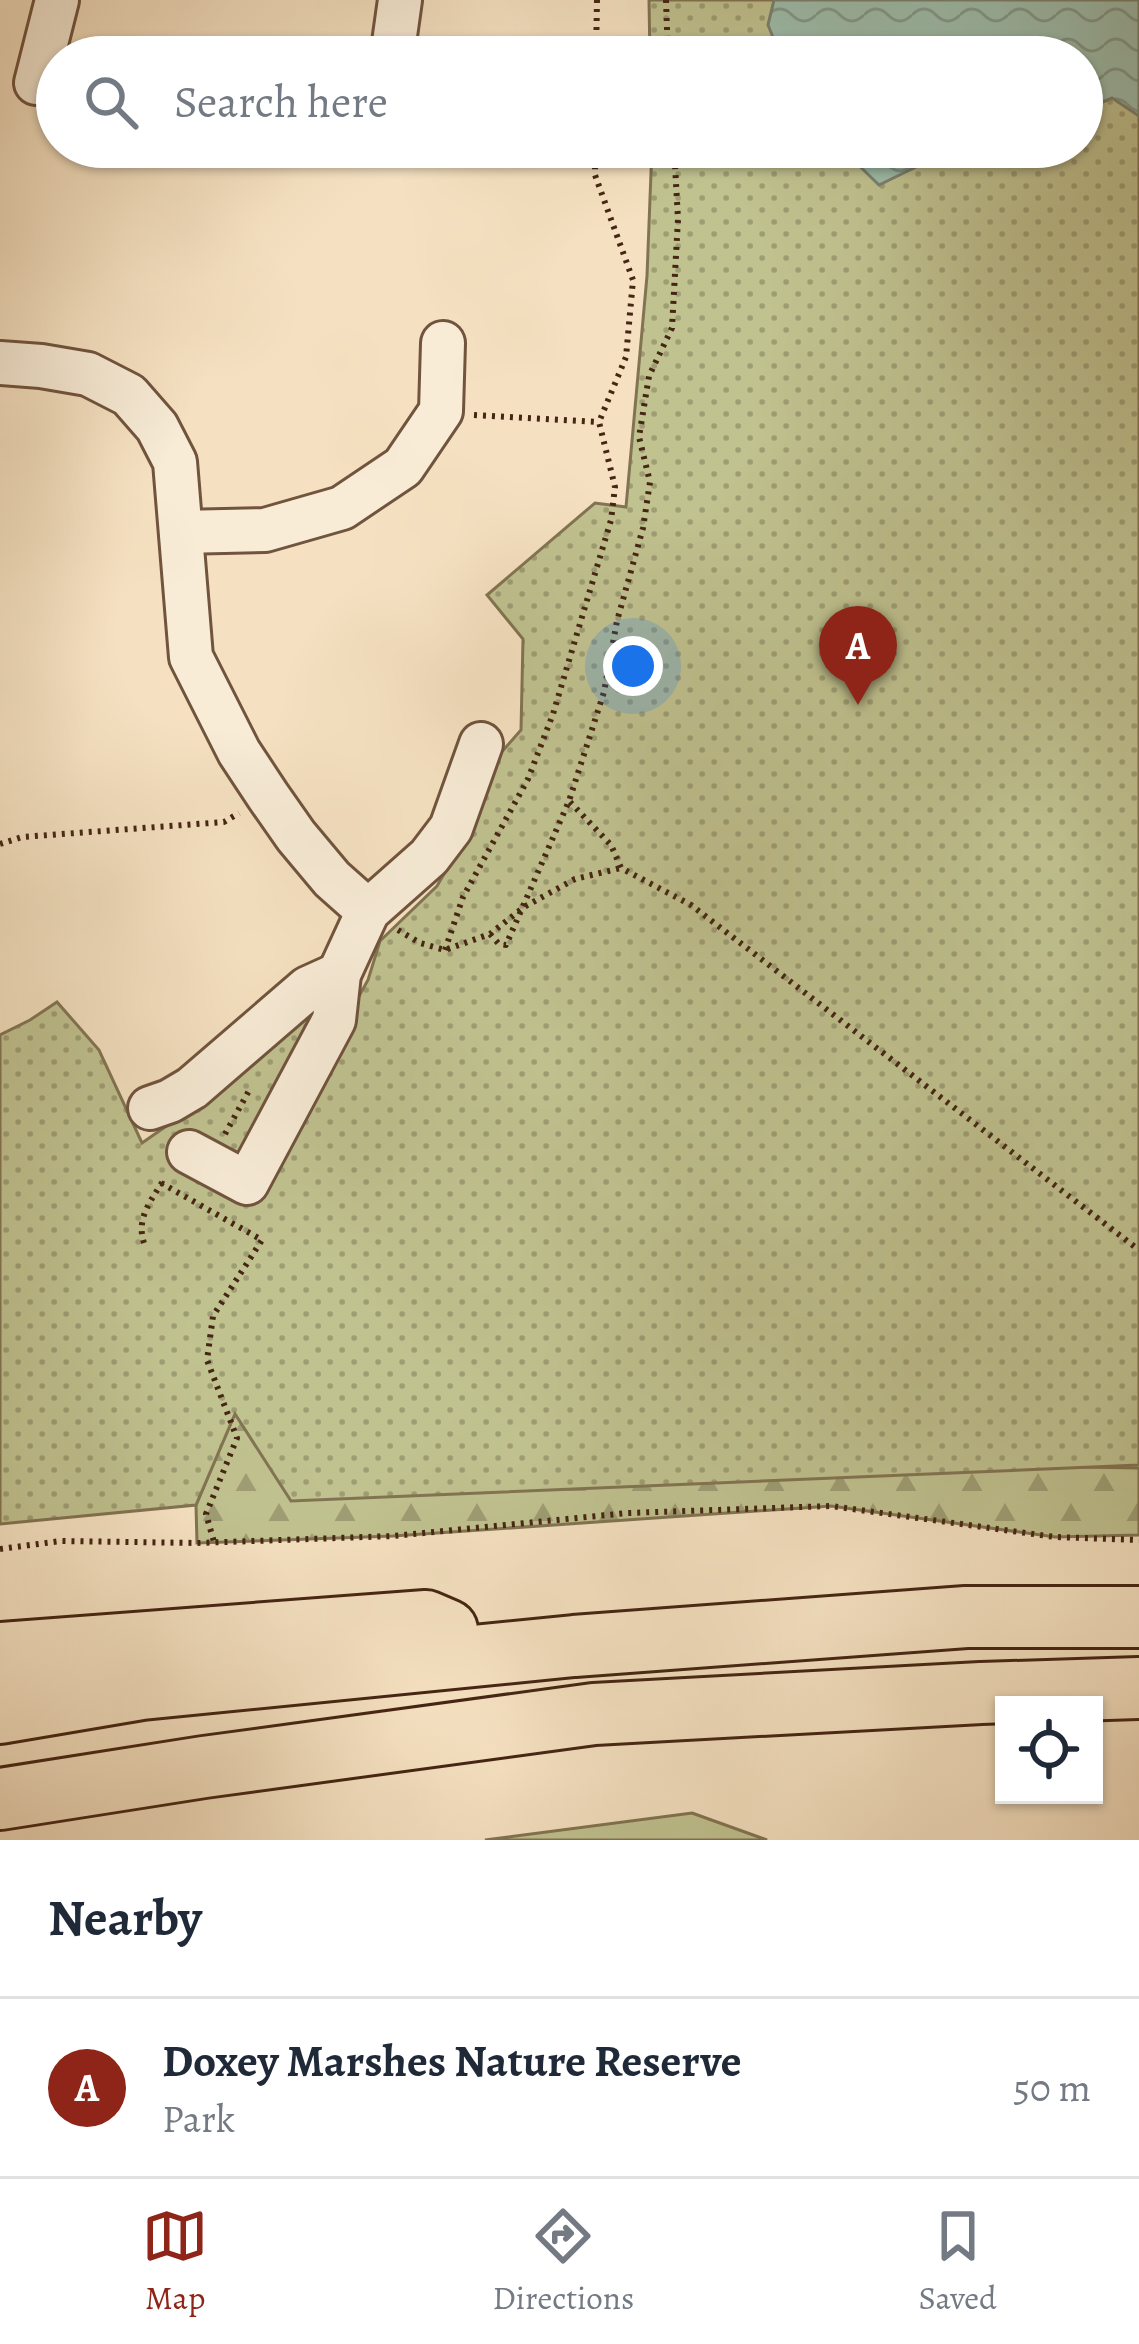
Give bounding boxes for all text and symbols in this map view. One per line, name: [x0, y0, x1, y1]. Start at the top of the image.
search box: [36, 36, 1103, 168]
icon: search: [78, 69, 144, 135]
text: Search here: [174, 71, 388, 133]
pin: A: [819, 606, 897, 705]
your location: [603, 636, 663, 696]
map controls: [995, 1696, 1103, 1804]
button: locate: [995, 1696, 1103, 1804]
text: Nearby: [48, 1883, 202, 1953]
text: Doxey Marshes Nature Reserve: [162, 2030, 742, 2092]
text: A: [75, 2061, 99, 2114]
text: 50 m: [1013, 2061, 1091, 2114]
text: Park: [162, 2092, 235, 2145]
tab: Map: [142, 2203, 208, 2320]
tab: Directions: [493, 2203, 634, 2320]
tab: Saved: [919, 2203, 997, 2320]

